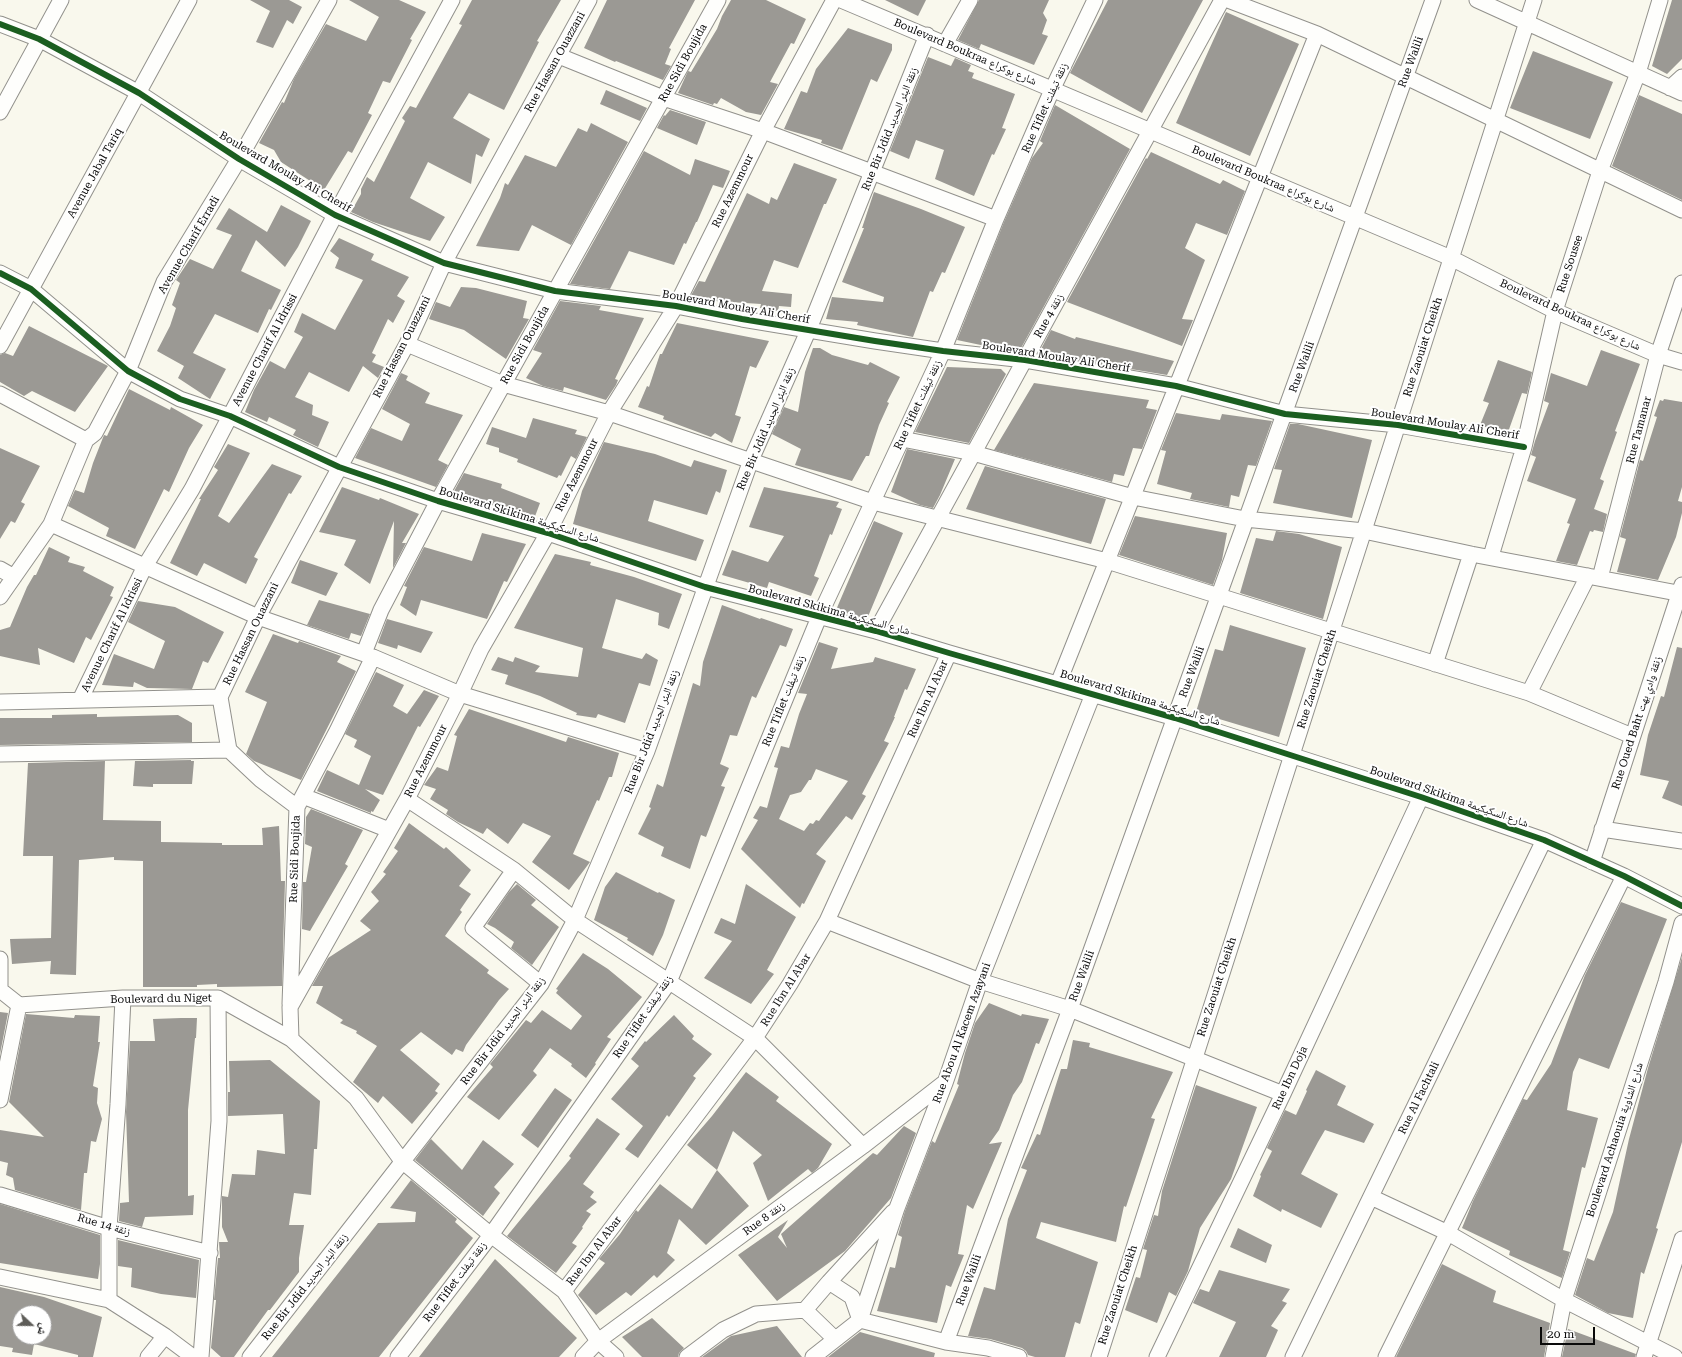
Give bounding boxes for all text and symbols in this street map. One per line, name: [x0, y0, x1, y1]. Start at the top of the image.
street label: Rue Hassan Ouazzani: [522, 9, 588, 115]
street label: Boulevard Boukraa شارع بوكراع: [892, 16, 1038, 88]
street label: Rue Sidi Boujida: [656, 21, 710, 105]
street label: Rue Walili: [1396, 35, 1426, 89]
street label: Rue Tiflet زنقة تيفلت: [1019, 61, 1071, 155]
street label: Rue Bir Jdid زنقة البئر الجديد: [859, 65, 921, 193]
street label: Avenue Jabal Tariq: [65, 126, 125, 220]
street label: Boulevard Moulay Ali Cherif: [217, 129, 353, 215]
street label: Boulevard Boukraa شارع بوكراع: [1190, 143, 1336, 215]
street label: Rue Azemmour: [709, 152, 757, 230]
street label: Avenue Charif Erradi: [156, 194, 222, 296]
street label: Rue Sousse: [1554, 233, 1586, 295]
street label: Boulevard Boukraa شارع بوكراع: [1497, 277, 1643, 353]
street label: Boulevard Moulay Ali Cherif: [661, 287, 811, 327]
street label: Avenue Charif Al Idrissi: [230, 292, 300, 408]
street label: Rue 4 زنقة: [1031, 292, 1067, 340]
street label: Rue Hassan Ouazzani: [371, 294, 433, 400]
street label: Rue Zaouiat Cheikh: [1401, 295, 1445, 399]
street label: Rue Sidi Boujida: [498, 303, 552, 387]
street label: Boulevard Moulay Ali Cherif: [981, 339, 1131, 375]
street label: Rue Walili: [1287, 340, 1317, 394]
street label: Rue Tiflet زنقة تيفلت: [891, 358, 945, 452]
street label: Rue Bir Jdid زنقة البئر الجديد: [734, 366, 798, 492]
street label: Rue Tamanar: [1624, 395, 1654, 465]
street label: Boulevard Moulay Ali Cherif: [1370, 406, 1520, 442]
street label: Rue Azemmour: [553, 436, 601, 514]
street label: Boulevard Skikima شارع السكيكيمة: [437, 484, 601, 546]
street label: Avenue Charif Al Idrissi: [79, 576, 145, 694]
street label: Rue Hassan Ouazzani: [220, 580, 282, 688]
street label: Boulevard Skikima شارع السكيكيمة: [747, 582, 911, 638]
street label: Rue Zaouiat Cheikh: [1295, 627, 1339, 731]
street label: Rue Walili: [1177, 645, 1207, 699]
street label: Rue Tiflet زنقة تيفلت: [760, 653, 808, 749]
street label: Rue Oued Baht زنقة وادي بهت: [1609, 655, 1665, 791]
street label: Rue Ibn Al Abar: [905, 658, 951, 740]
street label: Boulevard Skikima شارع السكيكيمة: [1058, 667, 1222, 729]
street label: Rue Bir Jdid زنقة البئر الجديد: [622, 668, 682, 796]
street label: Rue Azemmour: [402, 722, 450, 800]
street label: Boulevard Skikima شارع السكيكيمة: [1368, 764, 1530, 830]
street label: Rue Sidi Boujida: [287, 815, 303, 903]
street label: Rue Zaouiat Cheikh: [1195, 935, 1239, 1039]
street label: Rue Walili: [1067, 949, 1097, 1003]
street label: Rue Ibn Al Abar: [758, 951, 814, 1029]
street label: Rue Abou Al Kacem Azayani: [930, 961, 994, 1105]
street label: Rue Tiflet زنقة تيفلت: [610, 973, 676, 1061]
street label: Rue Bir Jdid زنقة البئر الجديد: [458, 974, 548, 1088]
street label: Boulevard du Niget: [110, 992, 212, 1006]
street label: Rue Ibn Doja: [1270, 1044, 1310, 1112]
street label: Rue Al Fachtali: [1396, 1060, 1442, 1136]
street label: Boulevard Achaouia شارع الشاوية: [1584, 1061, 1646, 1219]
street label: Rue 8 زنقة: [740, 1199, 788, 1239]
street label: Rue 14 زنقة: [76, 1211, 132, 1239]
street label: Rue Ibn Al Abar: [564, 1214, 624, 1288]
street label: Rue Bir Jdid زنقة البئر الجديد: [259, 1231, 351, 1343]
street label: Rue Tiflet زنقة تيفلت: [420, 1239, 490, 1325]
street label: Rue Zaouiat Cheikh: [1096, 1243, 1140, 1347]
street label: Rue Walili: [954, 1253, 984, 1307]
north arrow: [12, 1305, 52, 1345]
scale bar: [1542, 1319, 1597, 1345]
text: ش: [34, 1321, 51, 1337]
text: 20 m: [1547, 1327, 1574, 1341]

